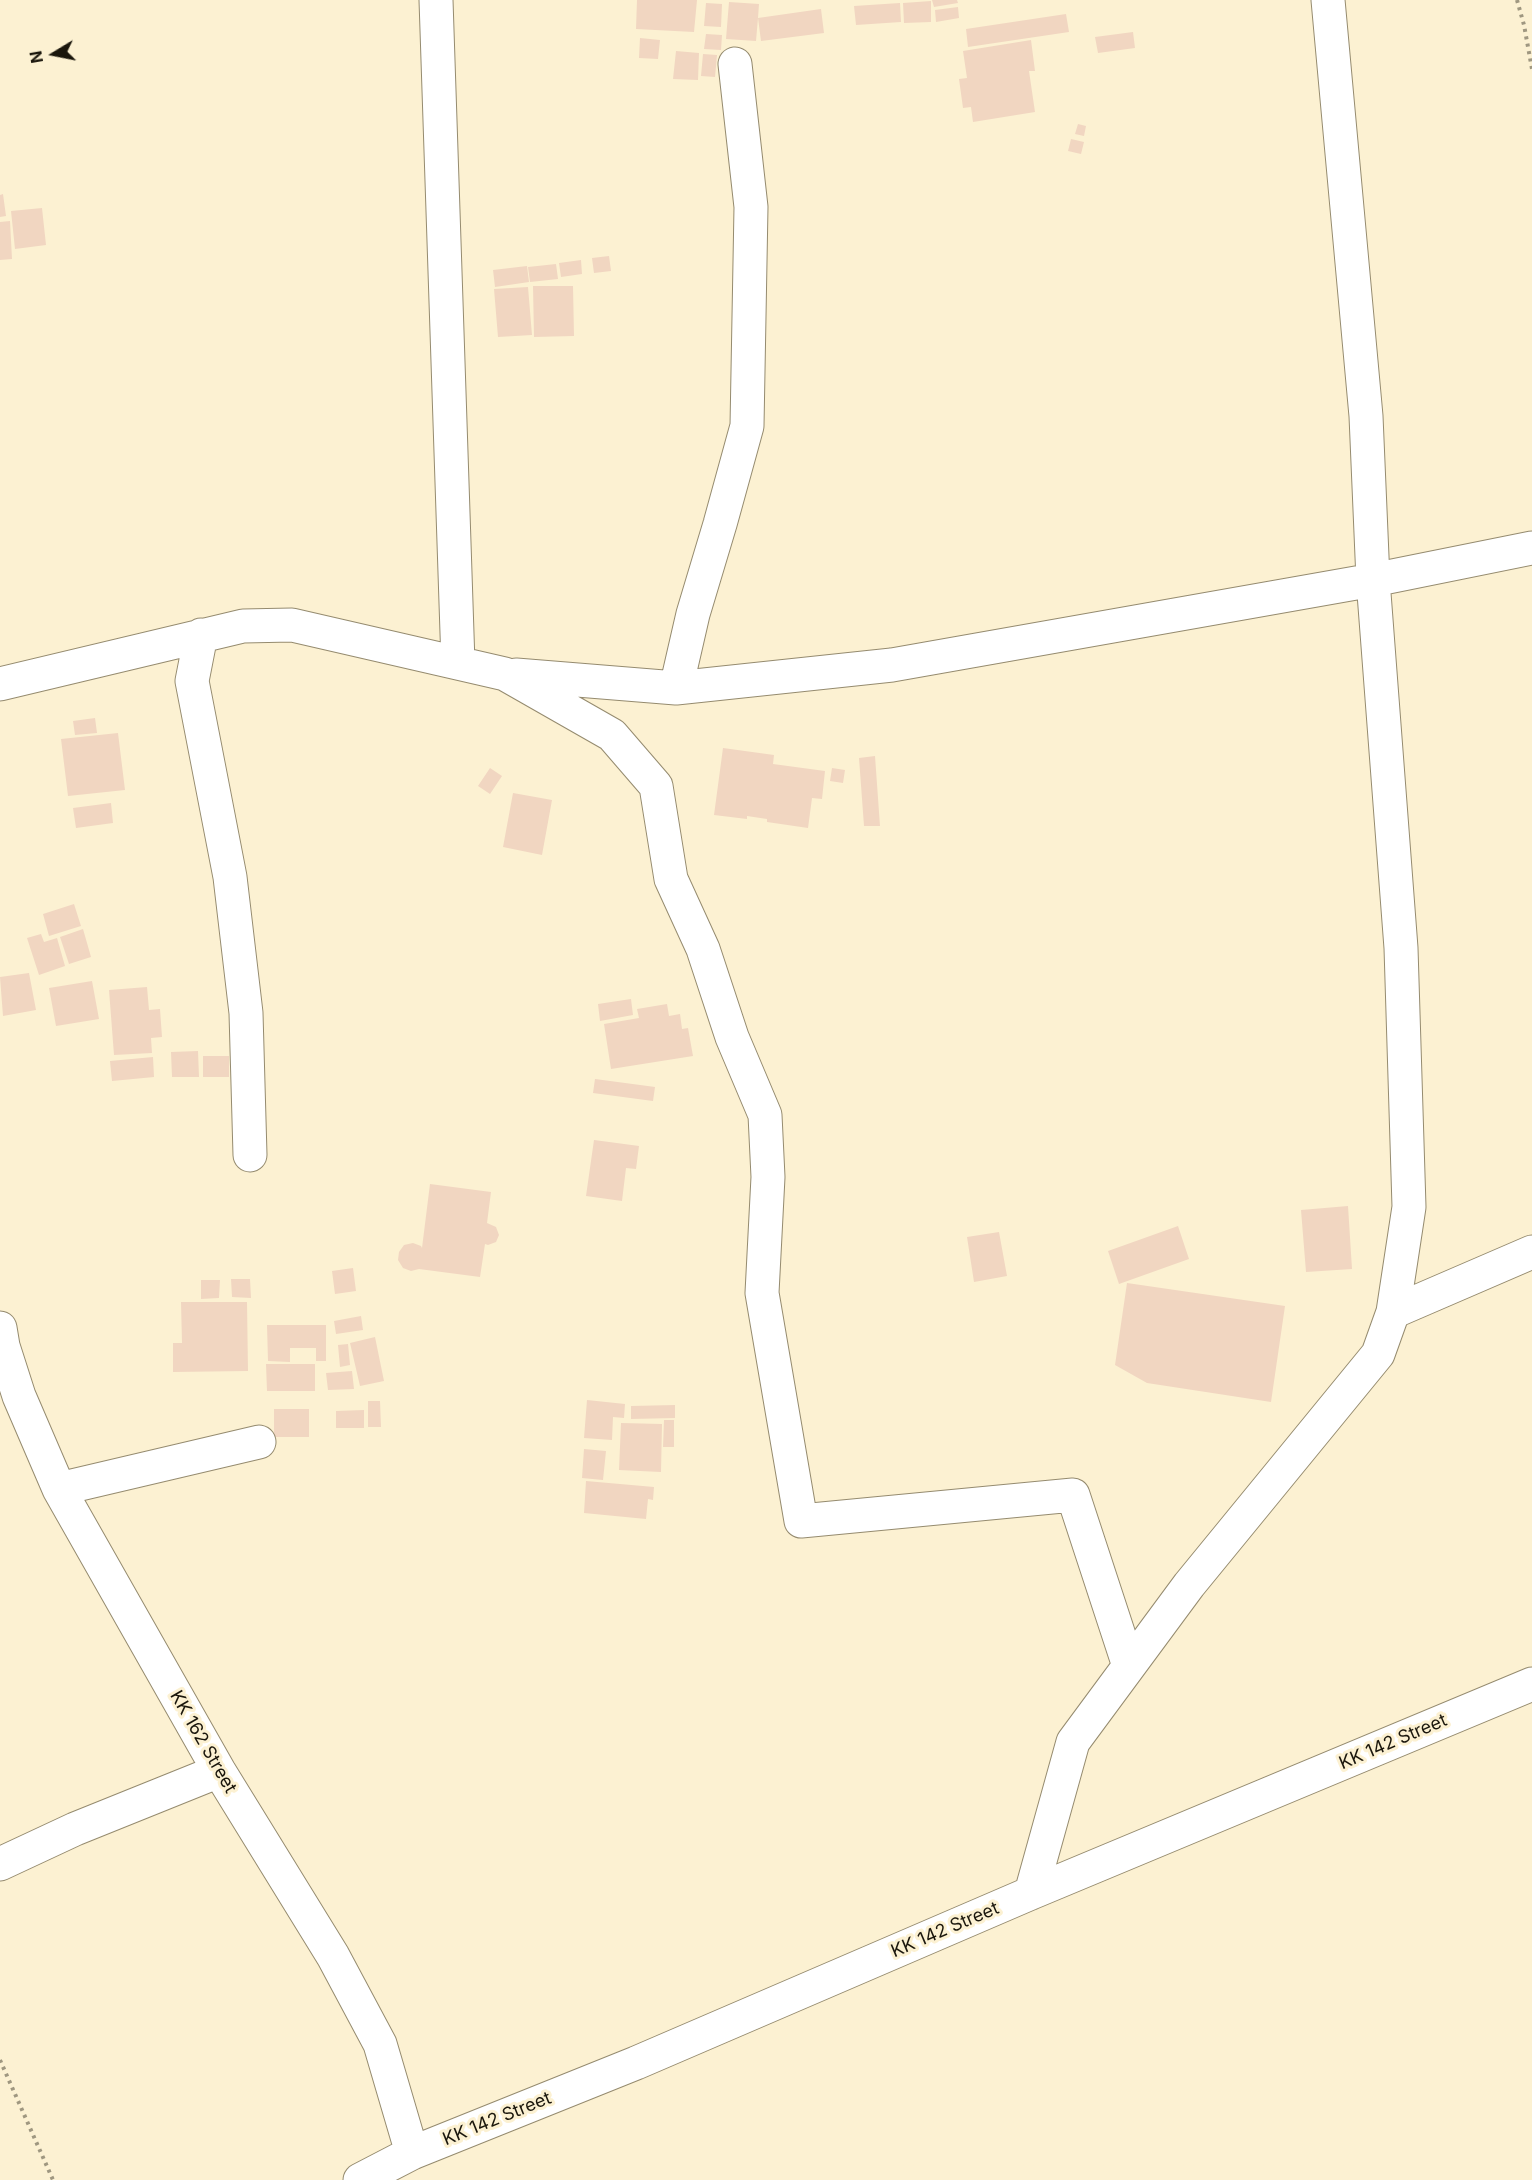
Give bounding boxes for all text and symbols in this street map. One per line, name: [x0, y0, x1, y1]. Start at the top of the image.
north arrow: [24, 24, 84, 84]
text: N: [25, 49, 47, 65]
street label: KK 162 Street: [165, 1687, 241, 1797]
street label: KK 142 Street: [1336, 1710, 1450, 1774]
street label: KK 142 Street: [888, 1898, 1002, 1962]
street label: KK 142 Street: [440, 2087, 554, 2151]

